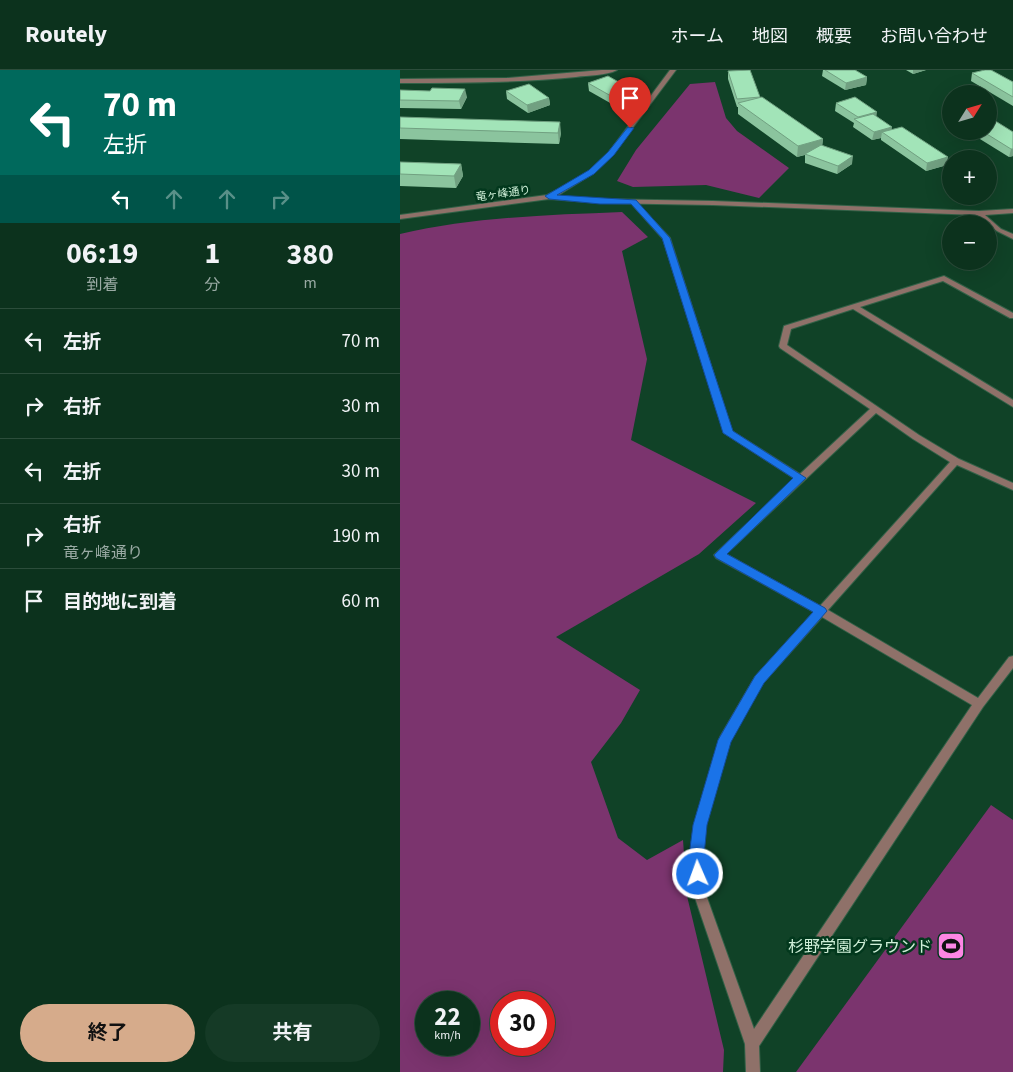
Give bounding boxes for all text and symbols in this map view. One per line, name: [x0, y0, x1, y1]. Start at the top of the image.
text: Routely: [25, 17, 107, 52]
text: ホーム: [671, 24, 724, 49]
text: 地図: [752, 24, 788, 49]
text: 概要: [816, 24, 852, 49]
text: お問い合わせ: [880, 24, 988, 49]
pin: [609, 77, 651, 128]
text: 70 m: [103, 80, 177, 130]
icon: arrive: [616, 84, 644, 112]
north arrow: [942, 85, 998, 140]
map controls: [942, 85, 997, 270]
icon: left: [20, 90, 85, 155]
text: 左折: [103, 129, 147, 161]
button: +: [942, 150, 997, 205]
street label: 竜ヶ峰通り: [475, 182, 531, 205]
icon: left: [107, 185, 135, 213]
icon: ahead: [160, 185, 188, 213]
icon: ahead: [213, 185, 241, 213]
icon: right: [266, 185, 294, 213]
button: −: [942, 215, 997, 270]
text: 06:19: [66, 232, 138, 275]
text: 1: [204, 232, 220, 275]
text: 380: [286, 233, 334, 276]
text: m: [304, 272, 317, 294]
text: 到着: [86, 274, 118, 296]
text: 分: [204, 274, 220, 296]
icon: left: [20, 327, 48, 355]
text: 70 m: [342, 328, 380, 355]
text: 左折: [63, 329, 101, 356]
icon: right: [20, 392, 48, 420]
text: 30 m: [342, 393, 380, 420]
text: 右折: [63, 394, 101, 421]
icon: left: [20, 457, 48, 485]
text: 30 m: [342, 458, 380, 485]
text: 左折: [63, 459, 101, 486]
text: 右折: [63, 512, 101, 539]
icon: right: [20, 522, 48, 550]
text: 190 m: [332, 523, 380, 550]
text: 竜ヶ峰通り: [63, 542, 143, 564]
icon: arrive: [20, 587, 48, 615]
text: 60 m: [342, 588, 380, 615]
text: 目的地に到着: [63, 589, 177, 616]
position arrow: [671, 847, 723, 899]
sports icon: 杉野学園グラウンド: [936, 931, 966, 961]
place label: 杉野学園グラウンド: [788, 936, 932, 958]
speed limit sign: 30: [490, 991, 555, 1056]
text: 22: [434, 999, 461, 1035]
button: 終了: [20, 1004, 195, 1062]
button: 共有: [205, 1004, 380, 1062]
text: km/h: [434, 1027, 461, 1044]

